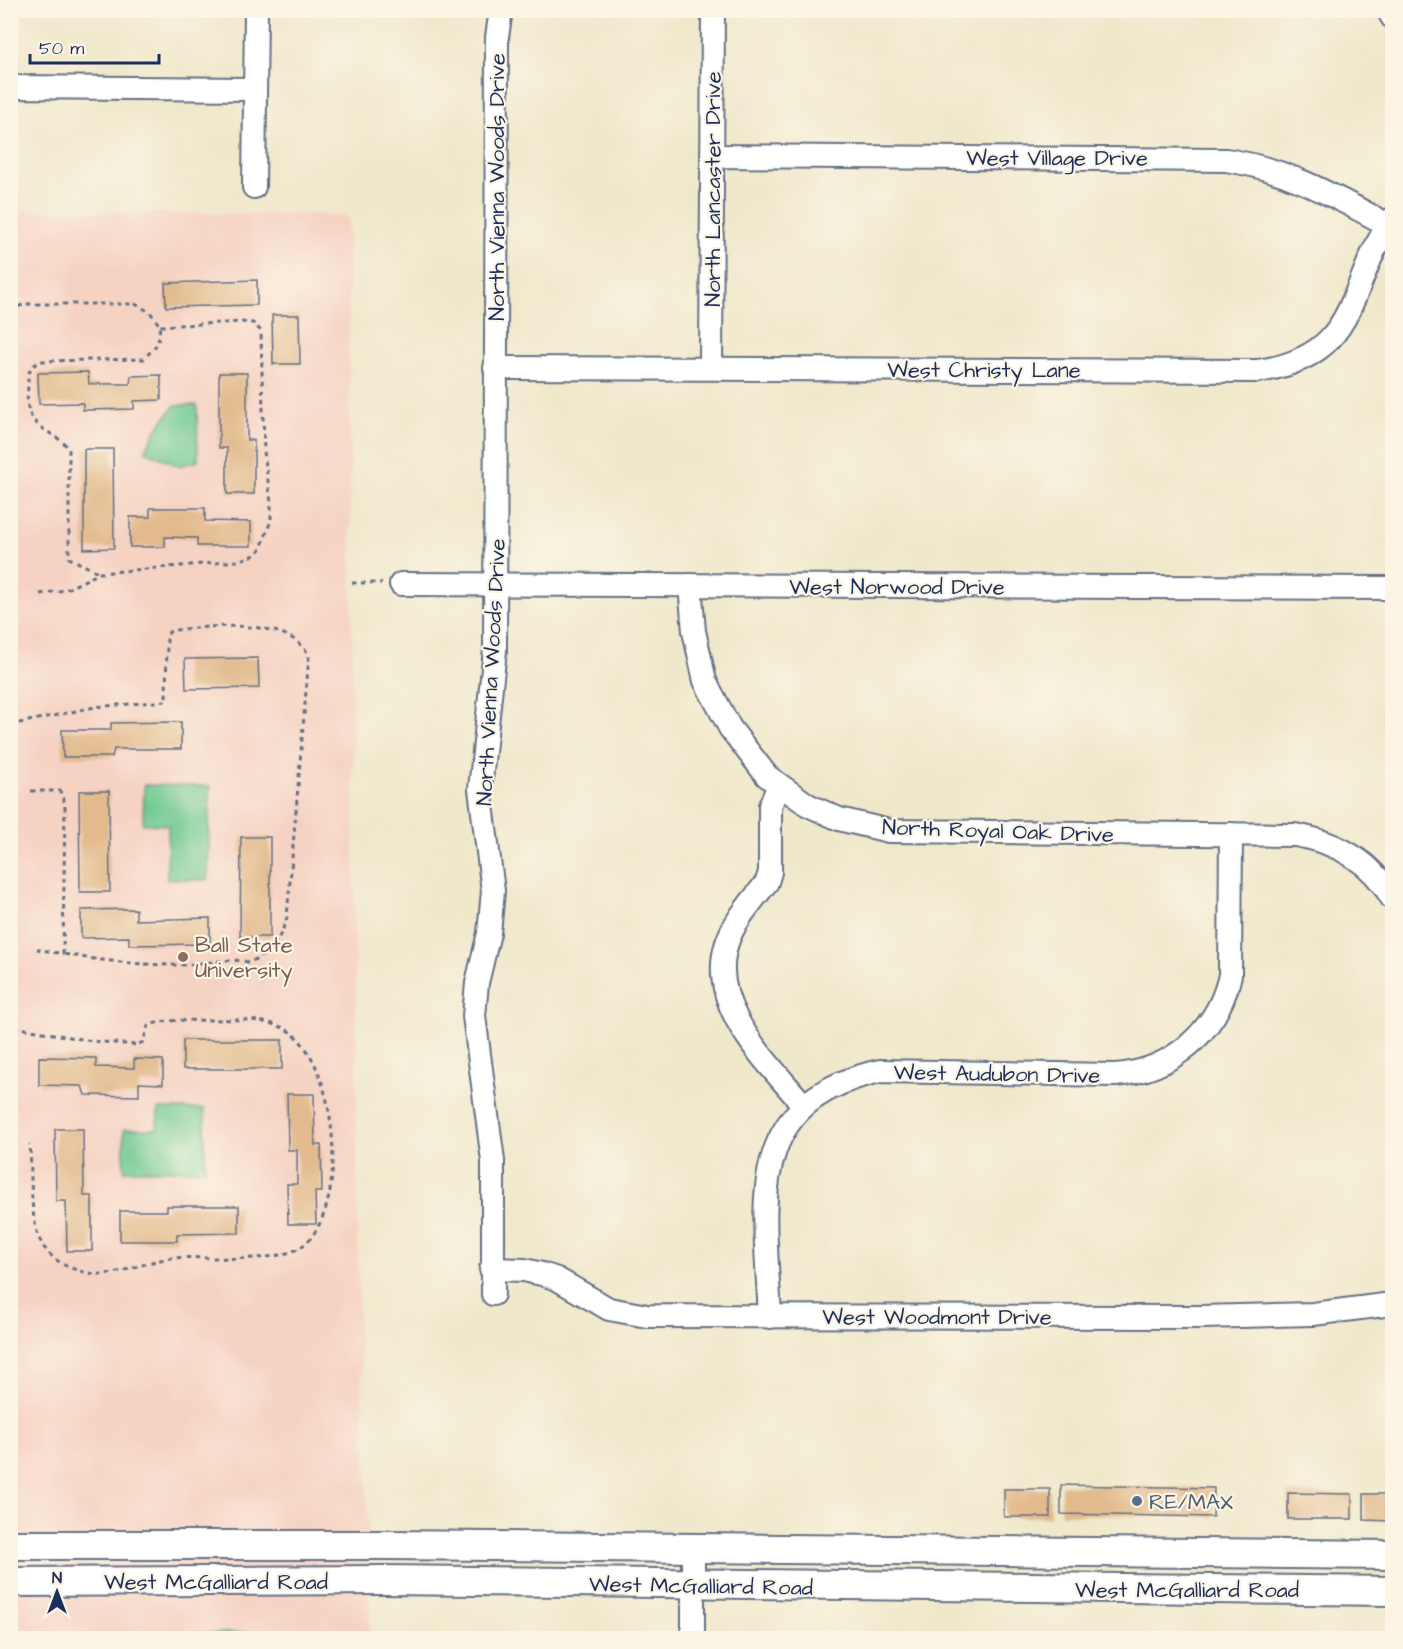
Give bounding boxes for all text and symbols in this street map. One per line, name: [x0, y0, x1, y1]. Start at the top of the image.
scale bar: [30, 27, 159, 65]
text: 50 m: [39, 36, 84, 61]
street label: North Vienna Woods Drive: [482, 53, 513, 321]
street label: North Lancaster Drive: [698, 71, 729, 307]
street label: West Village Drive: [966, 143, 1148, 175]
street label: West Christy Lane: [887, 355, 1081, 387]
street label: North Vienna Woods Drive: [469, 538, 514, 806]
street label: West Norwood Drive: [789, 572, 1005, 603]
street label: North Royal Oak Drive: [882, 812, 1114, 852]
place label: Ball State University: [195, 930, 293, 987]
marker: Ball State University: [176, 950, 190, 964]
street label: West Audubon Drive: [893, 1057, 1101, 1092]
street label: West Woodmont Drive: [822, 1302, 1052, 1333]
place label: RE/MAX: [1149, 1487, 1233, 1518]
marker: RE/MAX: [1130, 1494, 1144, 1508]
north arrow: [27, 1562, 87, 1622]
text: N: [52, 1567, 62, 1589]
street label: West McGalliard Road: [104, 1567, 328, 1598]
street label: West McGalliard Road: [589, 1569, 813, 1604]
street label: West McGalliard Road: [1075, 1575, 1299, 1606]

